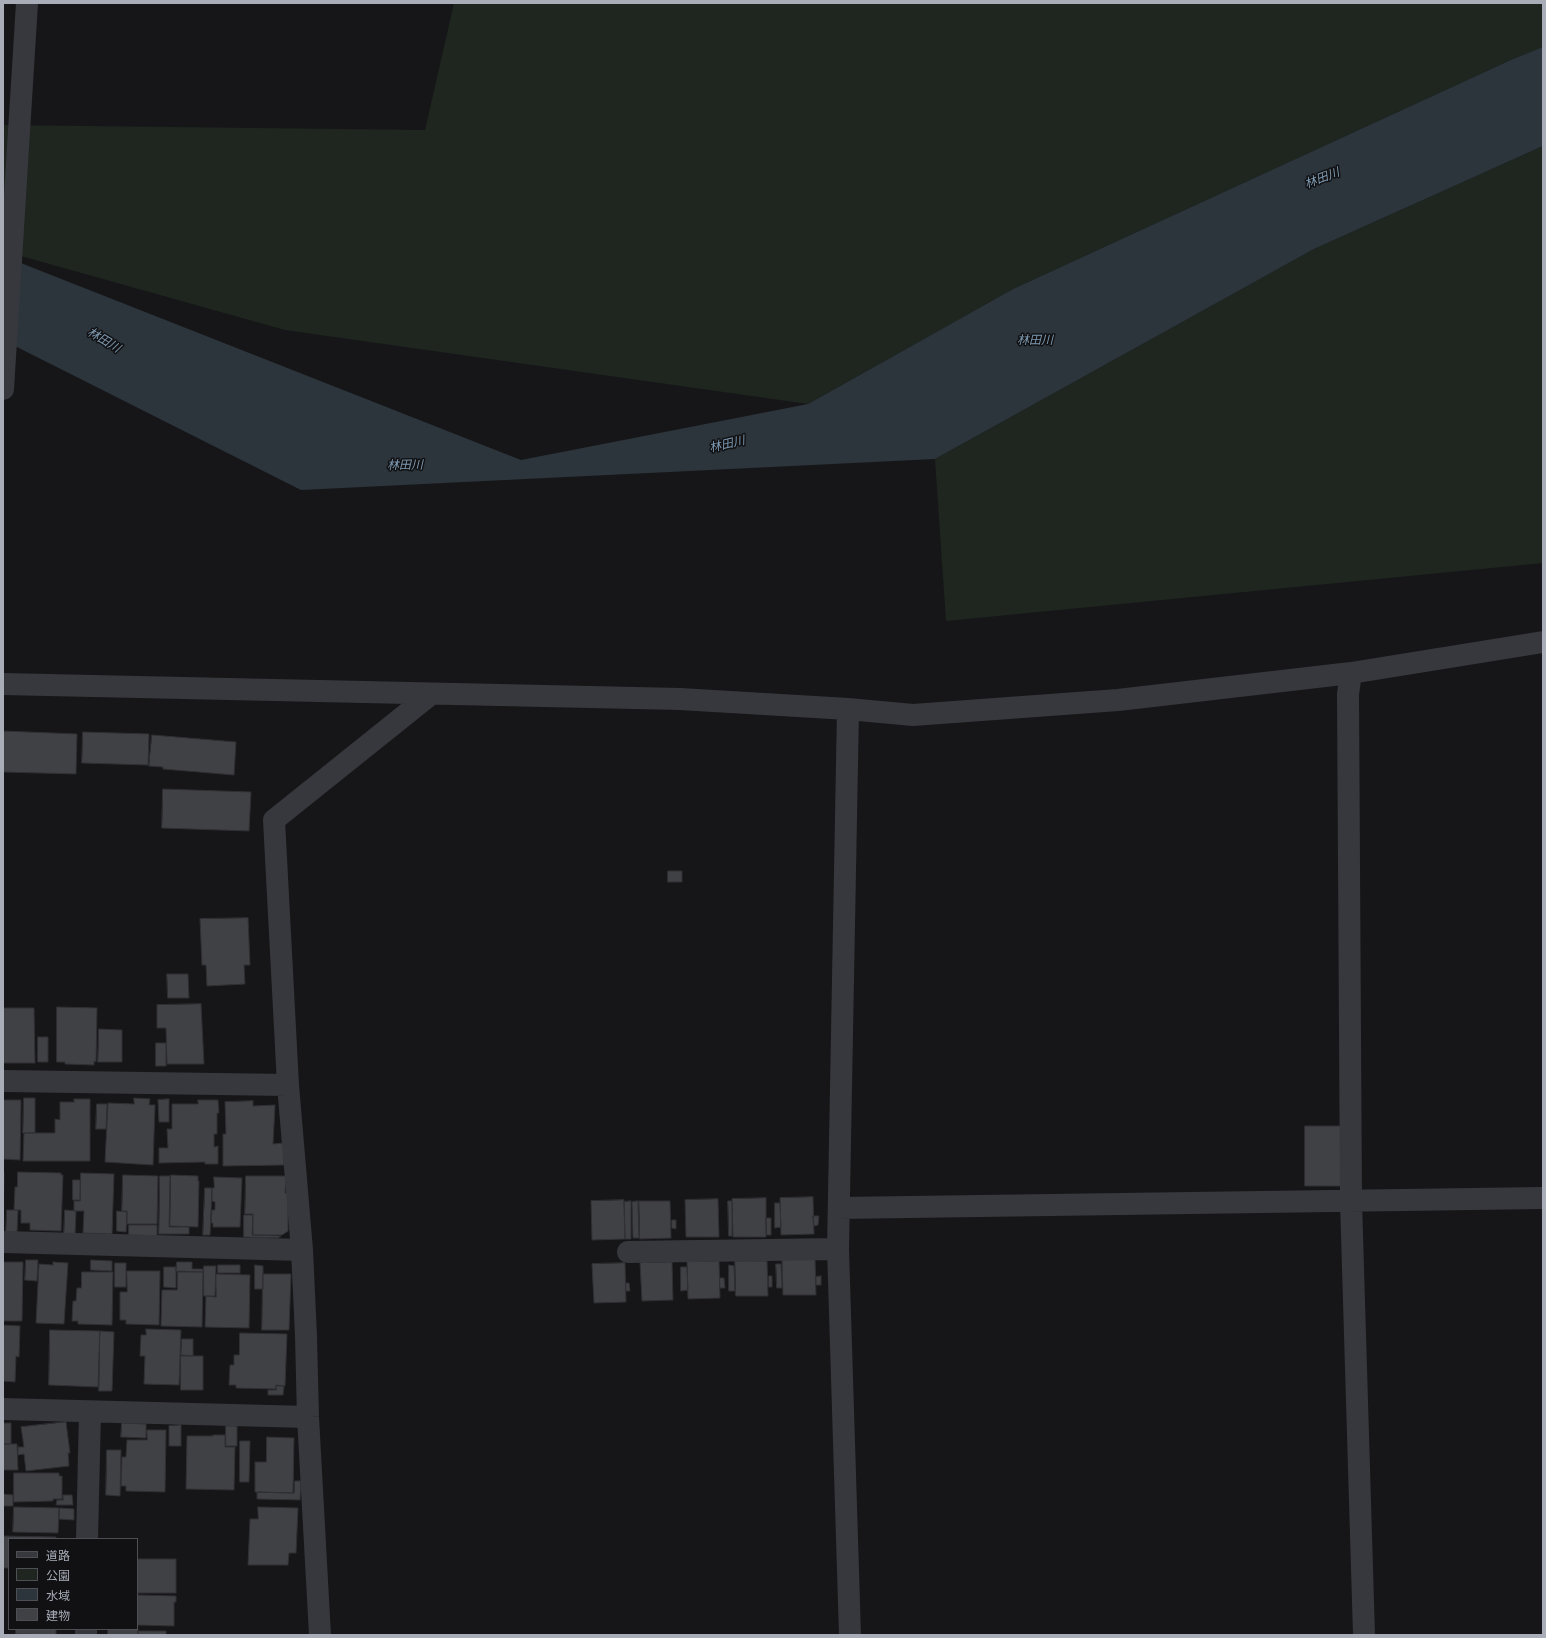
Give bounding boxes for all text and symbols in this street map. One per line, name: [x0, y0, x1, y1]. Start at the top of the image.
water label: 林田川: [1303, 165, 1341, 191]
water label: 林田川: [85, 325, 123, 355]
water label: 林田川: [1017, 333, 1053, 347]
water label: 林田川: [708, 433, 746, 455]
water label: 林田川: [387, 457, 423, 473]
legend: [8, 1538, 138, 1630]
text: 道路: [46, 1548, 70, 1562]
text: 公園: [46, 1568, 70, 1582]
text: 水域: [46, 1588, 70, 1602]
text: 建物: [46, 1608, 70, 1622]

